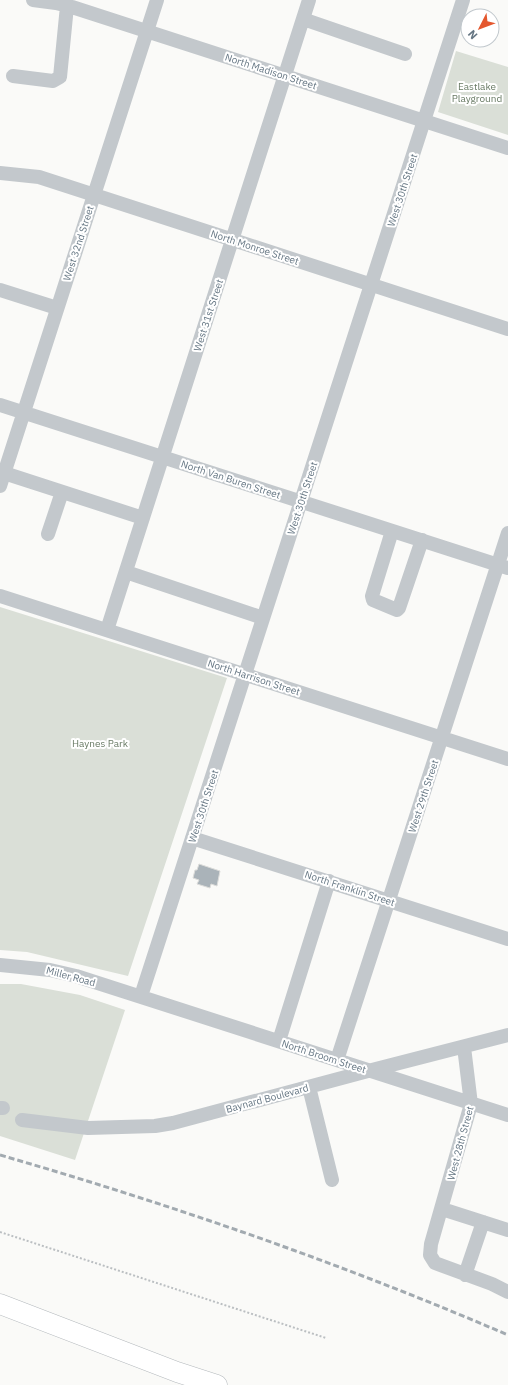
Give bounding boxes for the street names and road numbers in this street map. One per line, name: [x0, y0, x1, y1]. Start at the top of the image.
street label: North Madison Street: [223, 51, 319, 93]
street label: West 30th Street: [385, 152, 421, 228]
street label: West 32nd Street: [60, 204, 97, 282]
street label: North Monroe Street: [209, 227, 301, 268]
street label: West 31st Street: [191, 277, 226, 353]
street label: North Van Buren Street: [179, 457, 283, 502]
street label: West 30th Street: [285, 460, 321, 536]
street label: North Harrison Street: [206, 656, 302, 699]
street label: West 29th Street: [406, 758, 442, 834]
street label: West 30th Street: [186, 768, 222, 844]
street label: North Franklin Street: [303, 868, 397, 909]
street label: Miller Road: [45, 964, 97, 989]
street label: North Broom Street: [280, 1037, 368, 1076]
street label: Baynard Boulevard: [224, 1081, 310, 1116]
street label: West 28th Street: [444, 1104, 477, 1181]

